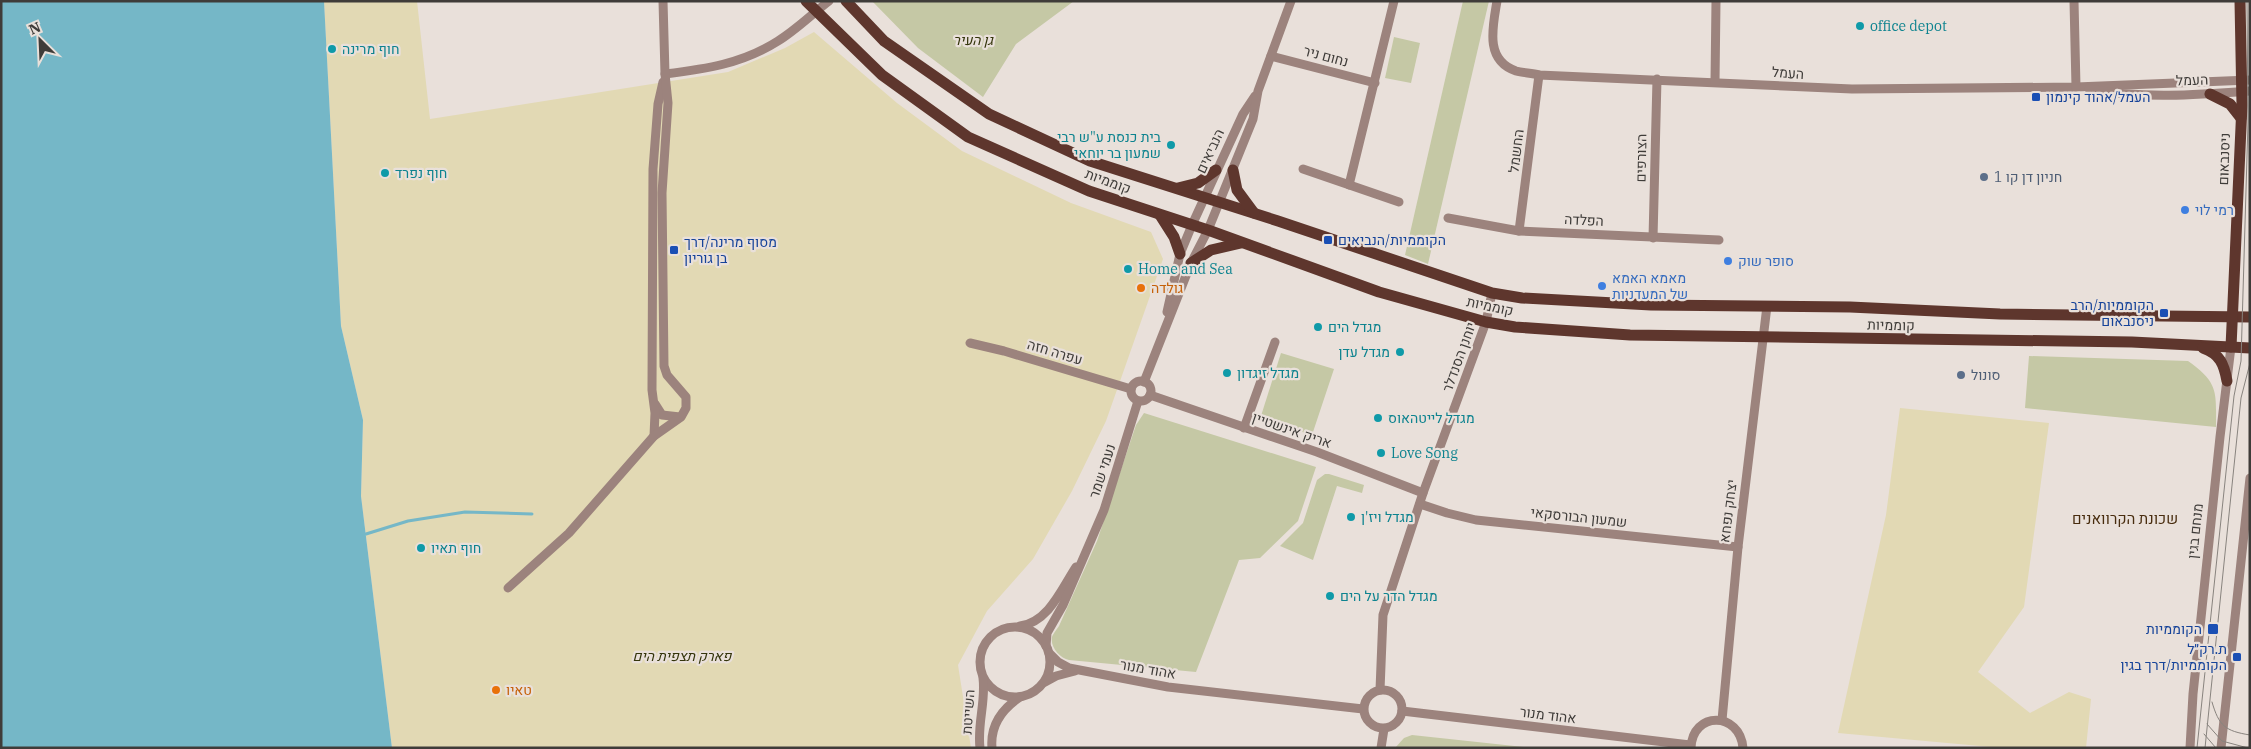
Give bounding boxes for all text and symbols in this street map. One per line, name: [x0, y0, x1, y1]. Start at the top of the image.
north arrow: [15, 15, 65, 65]
place label: office depot: [1870, 17, 1947, 35]
text: N: [26, 18, 43, 39]
marker: office depot: [1854, 20, 1866, 32]
park label: גן העיר: [953, 31, 994, 49]
place label: חוף מרינה: [342, 40, 399, 58]
street label: נחום ניר: [1301, 41, 1351, 71]
marker: חוף מרינה: [326, 43, 338, 55]
street label: העמל: [1771, 63, 1805, 83]
street label: העמל: [2175, 70, 2209, 90]
place label: העמל/אהוד קינמון: [2046, 88, 2150, 106]
marker: העמל/אהוד קינמון: [2030, 91, 2042, 103]
street label: הנביאים: [1192, 126, 1228, 176]
place label: בית כנסת ע"ש רבי שמעון בר יוחאי: [1057, 128, 1162, 162]
street label: החשמל: [1504, 128, 1528, 174]
street label: ניסנבאום: [2214, 132, 2234, 186]
street label: הצורפים: [1632, 133, 1650, 183]
marker: בית כנסת ע"ש רבי שמעון בר יוחאי: [1165, 139, 1177, 151]
place label: חוף נפרד: [395, 164, 447, 182]
street label: קוממיות: [1083, 164, 1133, 198]
marker: חוף נפרד: [379, 167, 391, 179]
place label: חניון דן קו 1: [1994, 168, 2062, 186]
marker: חניון דן קו 1: [1978, 171, 1990, 183]
place label: רמי לוי: [2195, 201, 2234, 219]
marker: רמי לוי: [2179, 204, 2191, 216]
street label: הפלדה: [1564, 210, 1604, 230]
place label: הקוממיות/הנביאים: [1338, 231, 1446, 249]
place label: מסוף מרינה/דרך בן גוריון: [684, 233, 777, 267]
marker: הקוממיות/הנביאים: [1322, 234, 1334, 246]
marker: מסוף מרינה/דרך בן גוריון: [668, 244, 680, 256]
place label: סופר שוק: [1738, 252, 1794, 270]
marker: סופר שוק: [1722, 255, 1734, 267]
place label: Home and Sea: [1138, 260, 1233, 278]
marker: Home and Sea: [1122, 263, 1134, 275]
place label: מאמא האמא של המעדניות: [1612, 269, 1688, 303]
place label: גולדה: [1151, 279, 1183, 297]
marker: מאמא האמא של המעדניות: [1596, 280, 1608, 292]
marker: גולדה: [1135, 282, 1147, 294]
street label: קוממיות: [1465, 292, 1515, 320]
place label: הקוממיות/הרב ניסנבאום: [2070, 296, 2154, 330]
marker: הקוממיות/הרב ניסנבאום: [2158, 307, 2170, 319]
street label: קוממיות: [1867, 316, 1915, 334]
place label: מגדל הים: [1328, 318, 1381, 336]
street label: יוחנן הסנדלר: [1438, 320, 1480, 394]
marker: מגדל הים: [1312, 321, 1324, 333]
street label: עפרה חזה: [1025, 335, 1085, 369]
place label: מגדל עדן: [1339, 343, 1390, 361]
marker: מגדל עדן: [1394, 346, 1406, 358]
place label: מגדל זיגדון: [1237, 364, 1299, 382]
place label: סונול: [1971, 366, 2000, 384]
marker: מגדל זיגדון: [1221, 367, 1233, 379]
marker: סונול: [1955, 369, 1967, 381]
street label: אריק אינשטיין: [1250, 408, 1334, 452]
place label: מגדל לייטהאוס: [1388, 409, 1475, 427]
marker: מגדל לייטהאוס: [1372, 412, 1384, 424]
street label: נעמי שמר: [1085, 441, 1119, 501]
place label: Love Song: [1391, 444, 1458, 462]
marker: Love Song: [1375, 447, 1387, 459]
street label: יצחק נפחא: [1715, 478, 1741, 544]
street label: מנחם בגין: [2183, 502, 2207, 560]
street label: שמעון הבורסקאי: [1530, 503, 1628, 531]
place label: מגדל ויז'ן: [1361, 508, 1414, 526]
district label: שכונת הקרוואנים: [2072, 509, 2178, 528]
marker: מגדל ויז'ן: [1345, 511, 1357, 523]
place label: חוף תאיו: [431, 539, 481, 557]
marker: חוף תאיו: [415, 542, 427, 554]
place label: מגדל הדר על הים: [1340, 587, 1438, 605]
marker: מגדל הדר על הים: [1324, 590, 1336, 602]
place label: הקוממיות: [2146, 620, 2202, 638]
marker: הקוממיות: [2206, 622, 2220, 636]
place label: ת.רק״ל הקוממיות/דרך בגין: [2121, 640, 2227, 674]
park label: פארק תצפית הים: [633, 647, 733, 665]
marker: ת.רק״ל הקוממיות/דרך בגין: [2231, 651, 2243, 663]
street label: אהוד מנור: [1118, 655, 1178, 683]
place label: טאיו: [506, 681, 532, 699]
marker: טאיו: [490, 684, 502, 696]
street label: השייטת: [957, 689, 979, 735]
street label: אהוד מנור: [1519, 703, 1577, 727]

